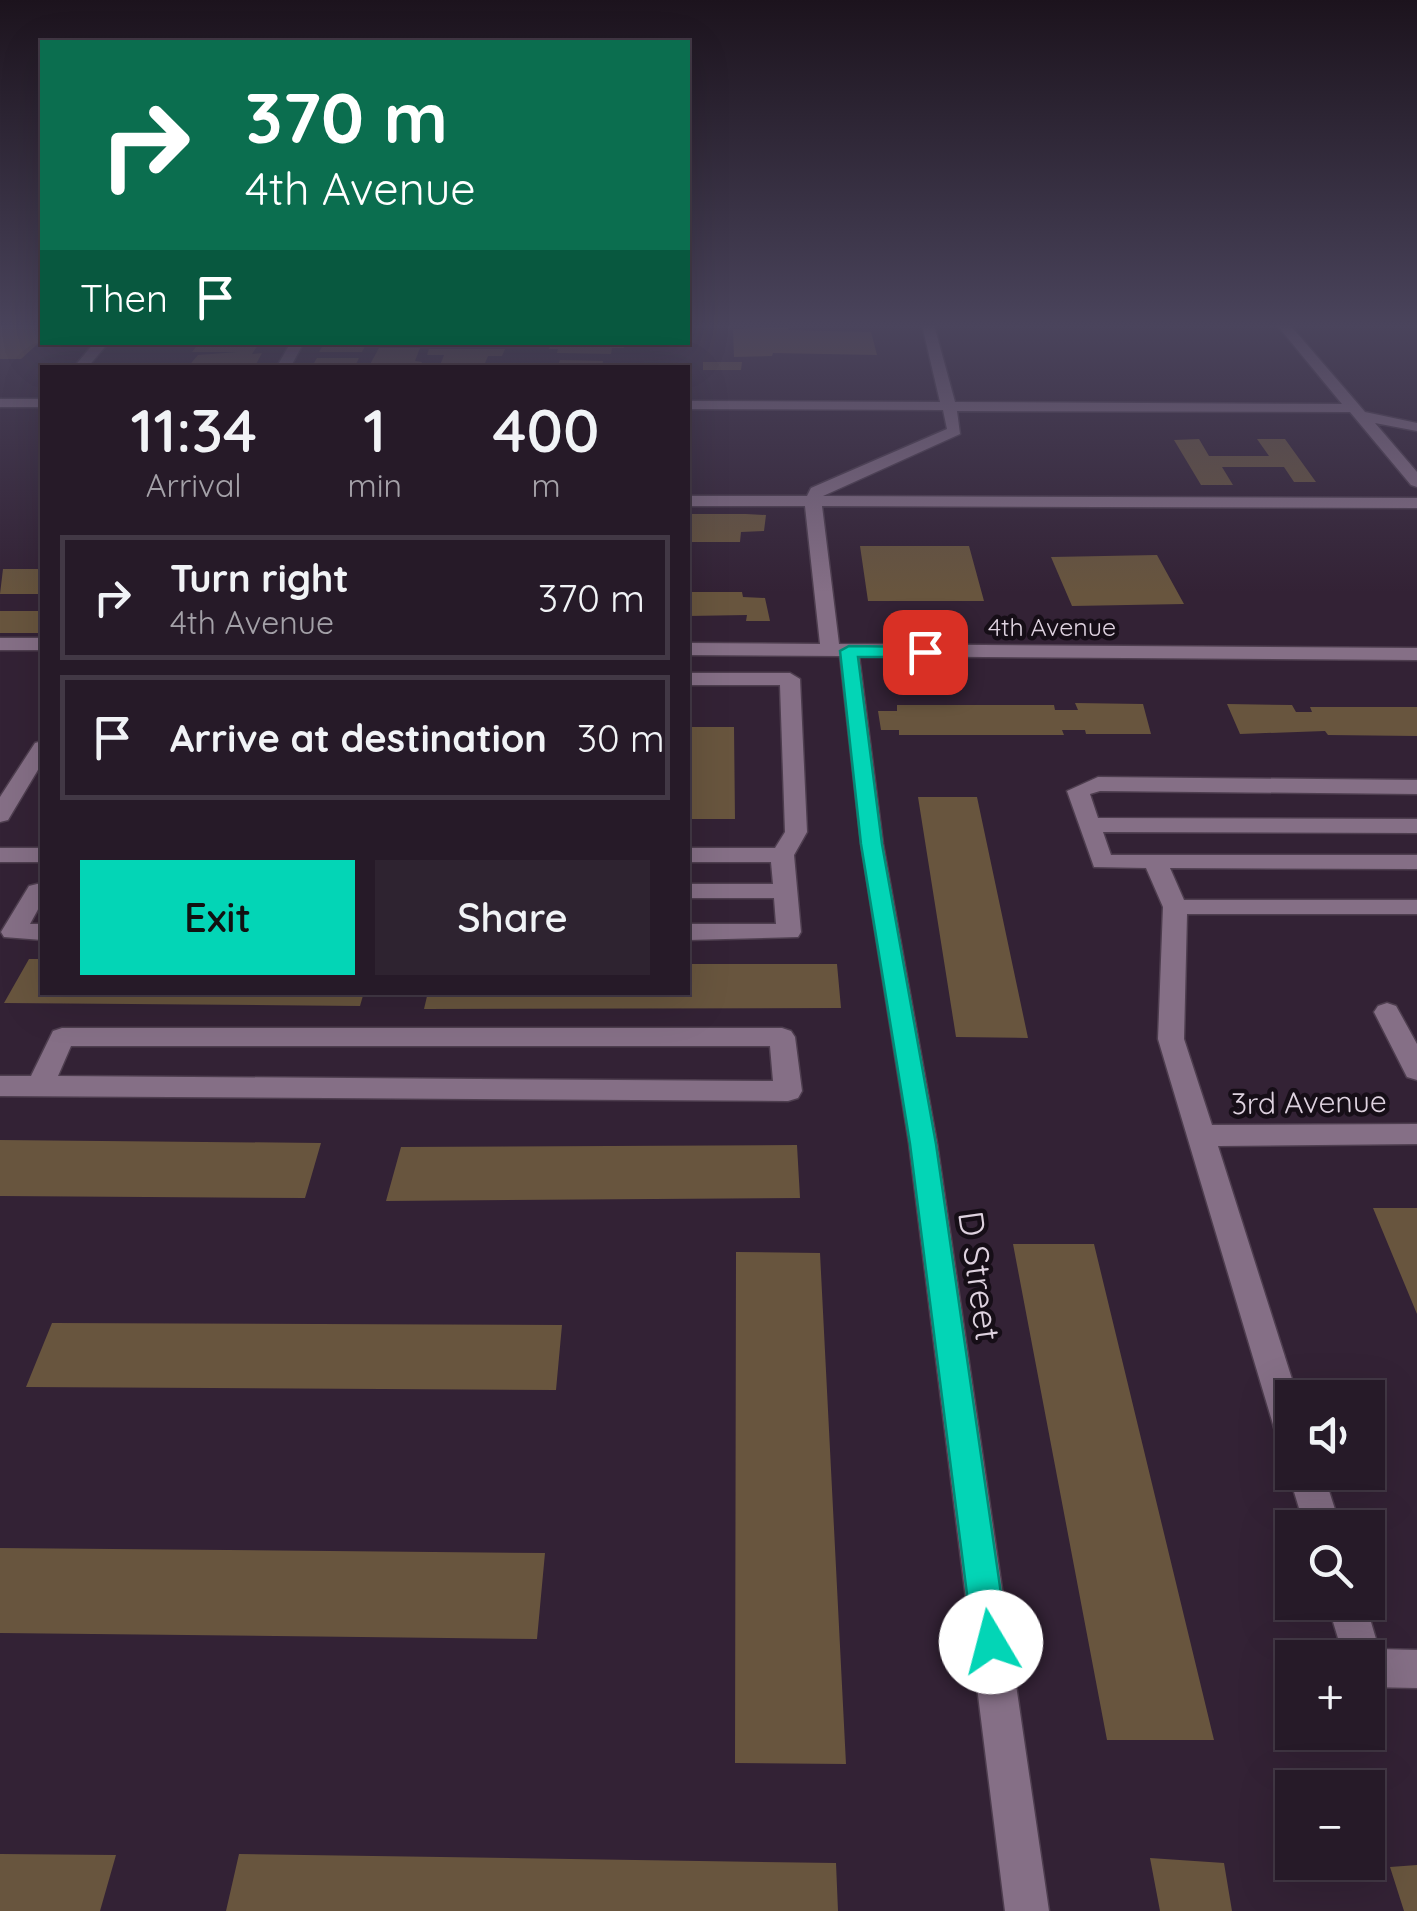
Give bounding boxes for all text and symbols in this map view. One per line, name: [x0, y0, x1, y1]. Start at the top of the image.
text: 370 m: [245, 73, 448, 161]
icon: right: [80, 80, 210, 210]
text: 4th Avenue: [245, 160, 476, 216]
icon: arrive: [188, 270, 243, 325]
text: Then: [80, 274, 168, 322]
text: 11:34: [130, 392, 257, 467]
text: 1: [363, 392, 386, 467]
text: 400: [493, 392, 600, 467]
text: Arrival: [146, 465, 242, 505]
text: min: [348, 465, 402, 505]
text: m: [531, 465, 561, 505]
text: Turn right: [170, 554, 349, 602]
icon: right: [85, 570, 140, 625]
text: 370 m: [538, 574, 645, 622]
text: 4th Avenue: [170, 602, 334, 642]
pin: [883, 610, 968, 695]
street label: 4th Avenue: [988, 611, 1116, 642]
icon: arrive: [898, 625, 953, 680]
icon: arrive: [85, 710, 140, 765]
text: Arrive at destination: [170, 714, 547, 762]
text: 30 m: [577, 714, 665, 762]
button: Exit: [80, 860, 355, 975]
button: Share: [375, 860, 650, 975]
street label: 3rd Avenue: [1231, 1082, 1387, 1122]
street label: D Street: [949, 1208, 1011, 1343]
map controls: [1275, 1380, 1385, 1880]
button: sound: [1275, 1380, 1385, 1490]
button: search: [1275, 1510, 1385, 1620]
position arrow: [939, 1590, 1043, 1694]
button: +: [1275, 1640, 1385, 1750]
button: −: [1275, 1770, 1385, 1880]

